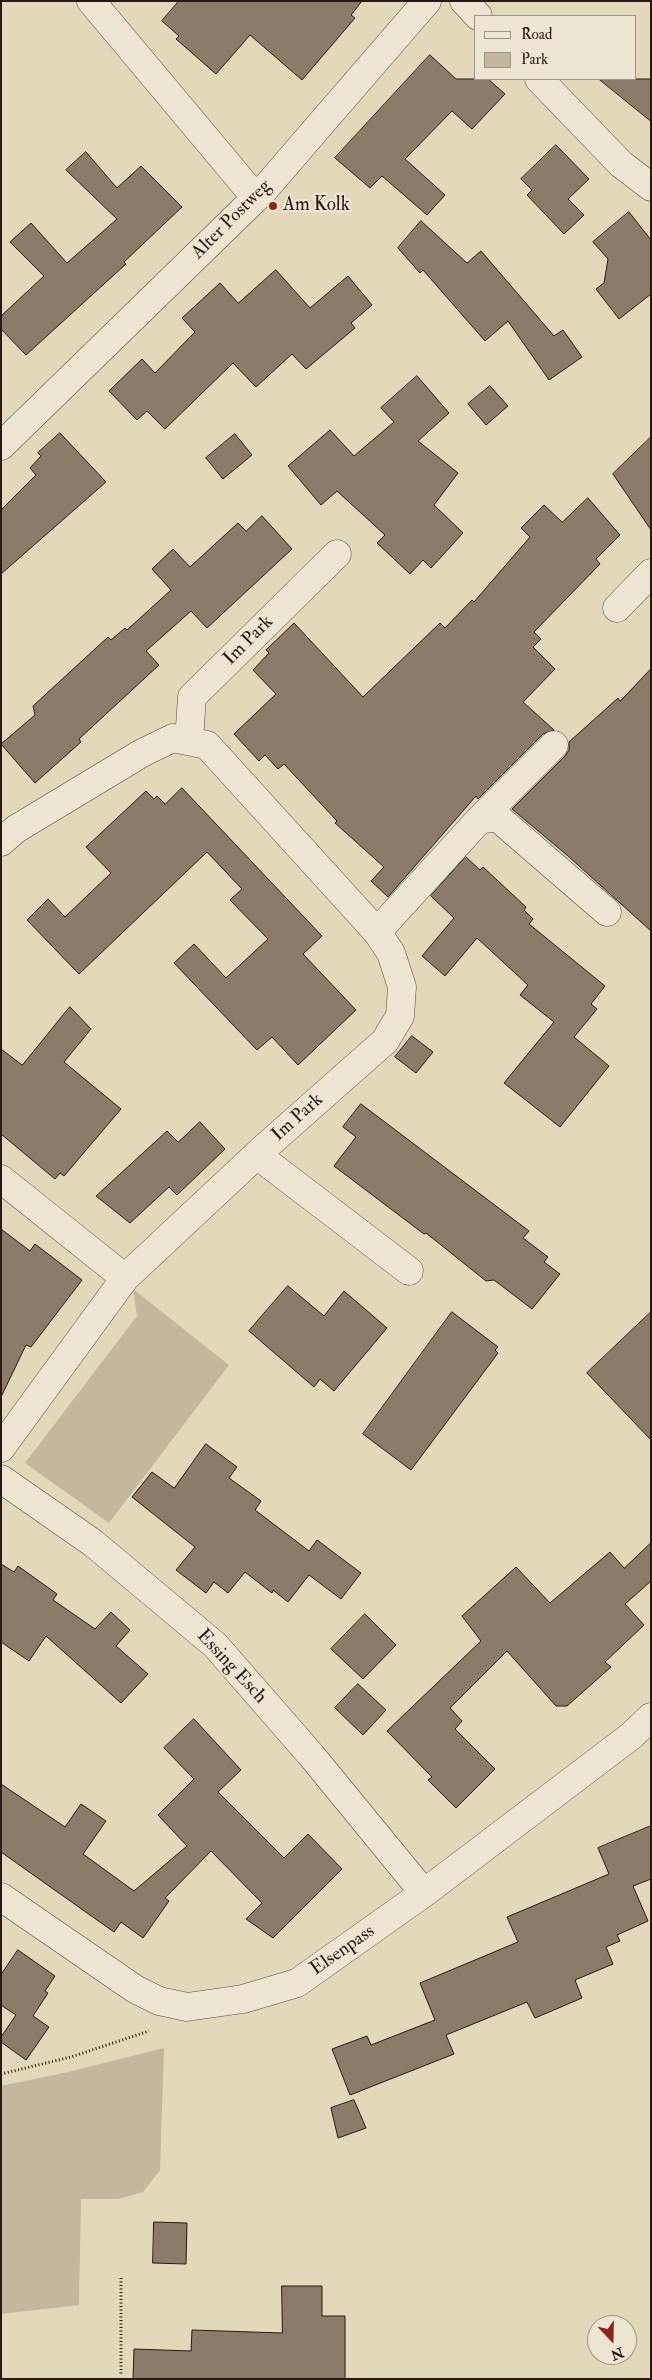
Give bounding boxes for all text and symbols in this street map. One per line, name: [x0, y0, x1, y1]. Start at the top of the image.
legend: [474, 15, 637, 80]
text: Road: [521, 25, 552, 44]
text: Park: [521, 50, 548, 69]
street label: Alter Postweg: [187, 175, 277, 265]
place label: Am Kolk: [283, 195, 350, 217]
marker: Am Kolk: [267, 200, 279, 212]
street label: Im Park: [219, 611, 279, 671]
street label: Im Park: [268, 1089, 328, 1147]
street label: Essing Esch: [191, 1625, 271, 1709]
street label: Elsenpass: [306, 1921, 380, 1981]
north arrow: [587, 2315, 637, 2365]
text: N: [608, 2343, 626, 2364]

